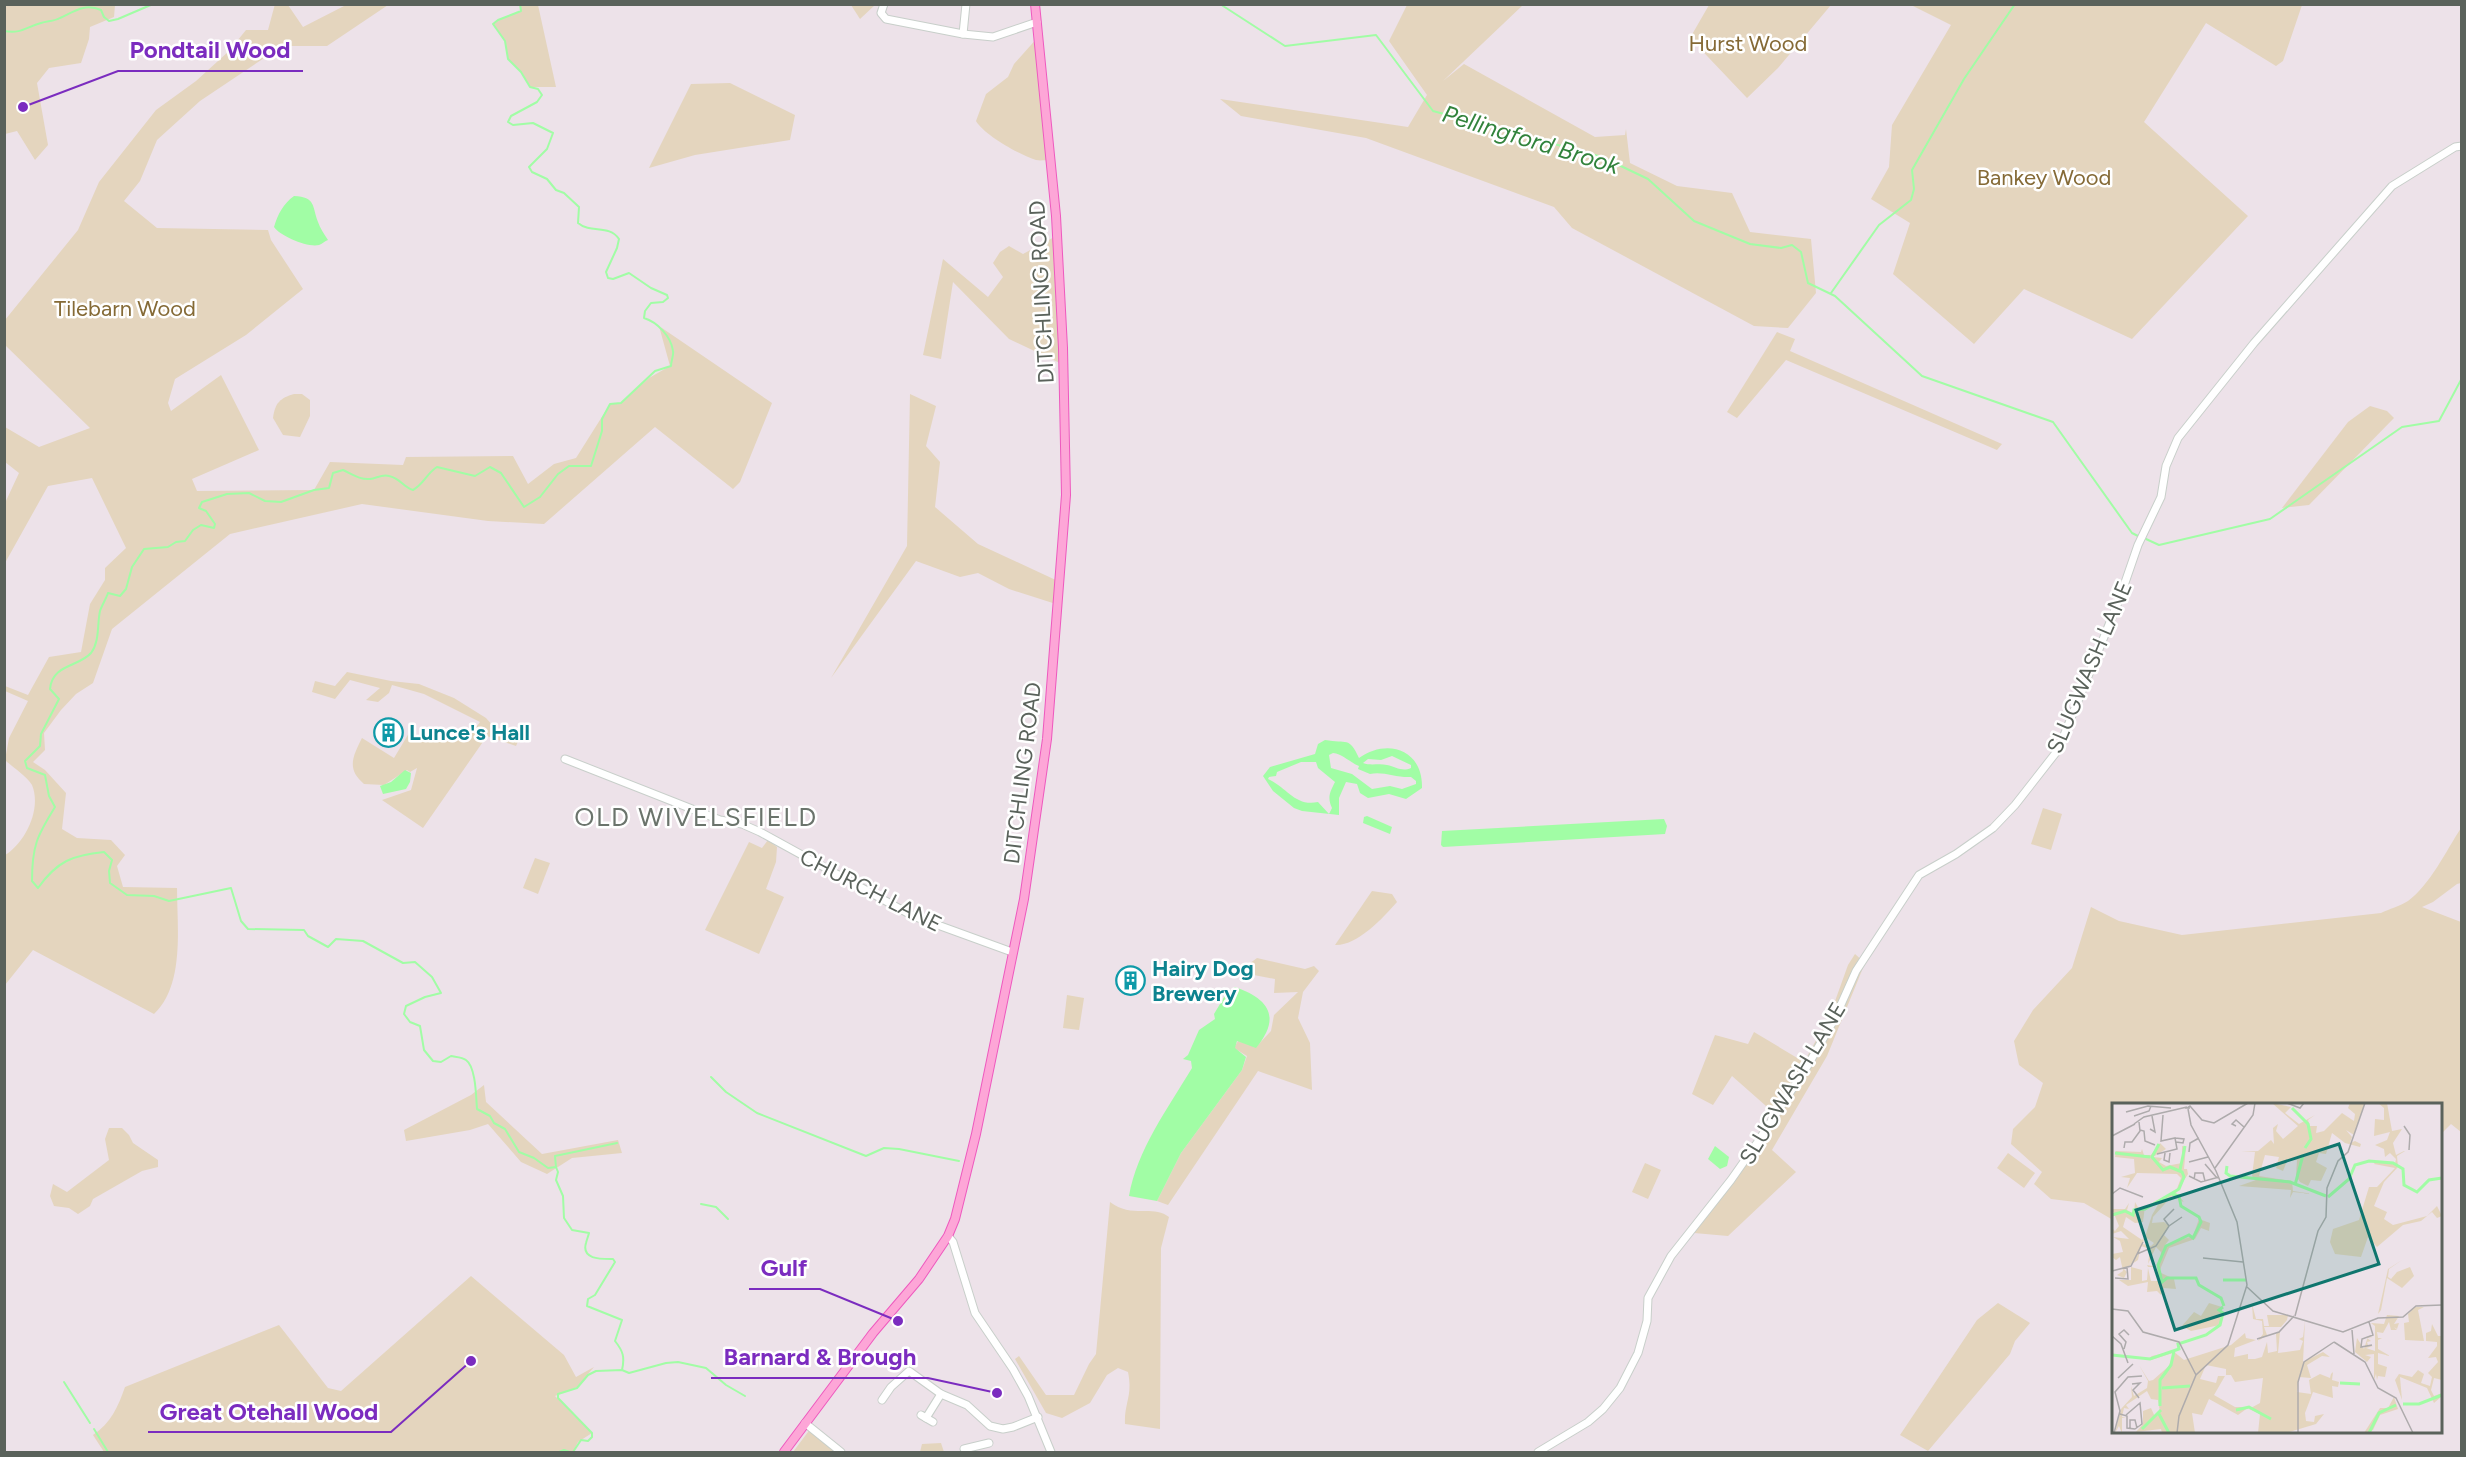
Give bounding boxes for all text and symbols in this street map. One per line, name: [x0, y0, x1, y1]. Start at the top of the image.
callout: Pondtail Wood: [118, 29, 303, 71]
park label: Hurst Wood: [1689, 30, 1807, 57]
text: Pondtail Wood: [129, 35, 291, 64]
water label: Pellingford Brook: [1439, 99, 1625, 181]
park label: Bankey Wood: [1977, 164, 2111, 191]
street label: DITCHLING ROAD: [1023, 200, 1060, 384]
park label: Tilebarn Wood: [54, 295, 196, 322]
street label: SLUGWASH LANE: [2041, 577, 2138, 757]
street label: DITCHLING ROAD: [998, 681, 1047, 866]
building icon: Lunce's Hall: [372, 716, 404, 748]
place label: Lunce's Hall: [409, 719, 530, 746]
district label: OLD WIVELSFIELD: [574, 801, 818, 833]
street label: CHURCH LANE: [795, 843, 946, 938]
place label: Hairy Dog Brewery: [1152, 955, 1254, 1007]
building icon: Hairy Dog Brewery: [1115, 965, 1147, 997]
street label: SLUGWASH LANE: [1733, 997, 1851, 1169]
inset map: [2112, 1103, 2442, 1433]
callout: Gulf: [749, 1247, 820, 1289]
text: Gulf: [761, 1253, 808, 1282]
callout: Barnard & Brough: [711, 1336, 928, 1378]
text: Barnard & Brough: [724, 1342, 916, 1371]
callout: Great Otehall Wood: [148, 1390, 391, 1432]
text: Great Otehall Wood: [160, 1397, 378, 1426]

